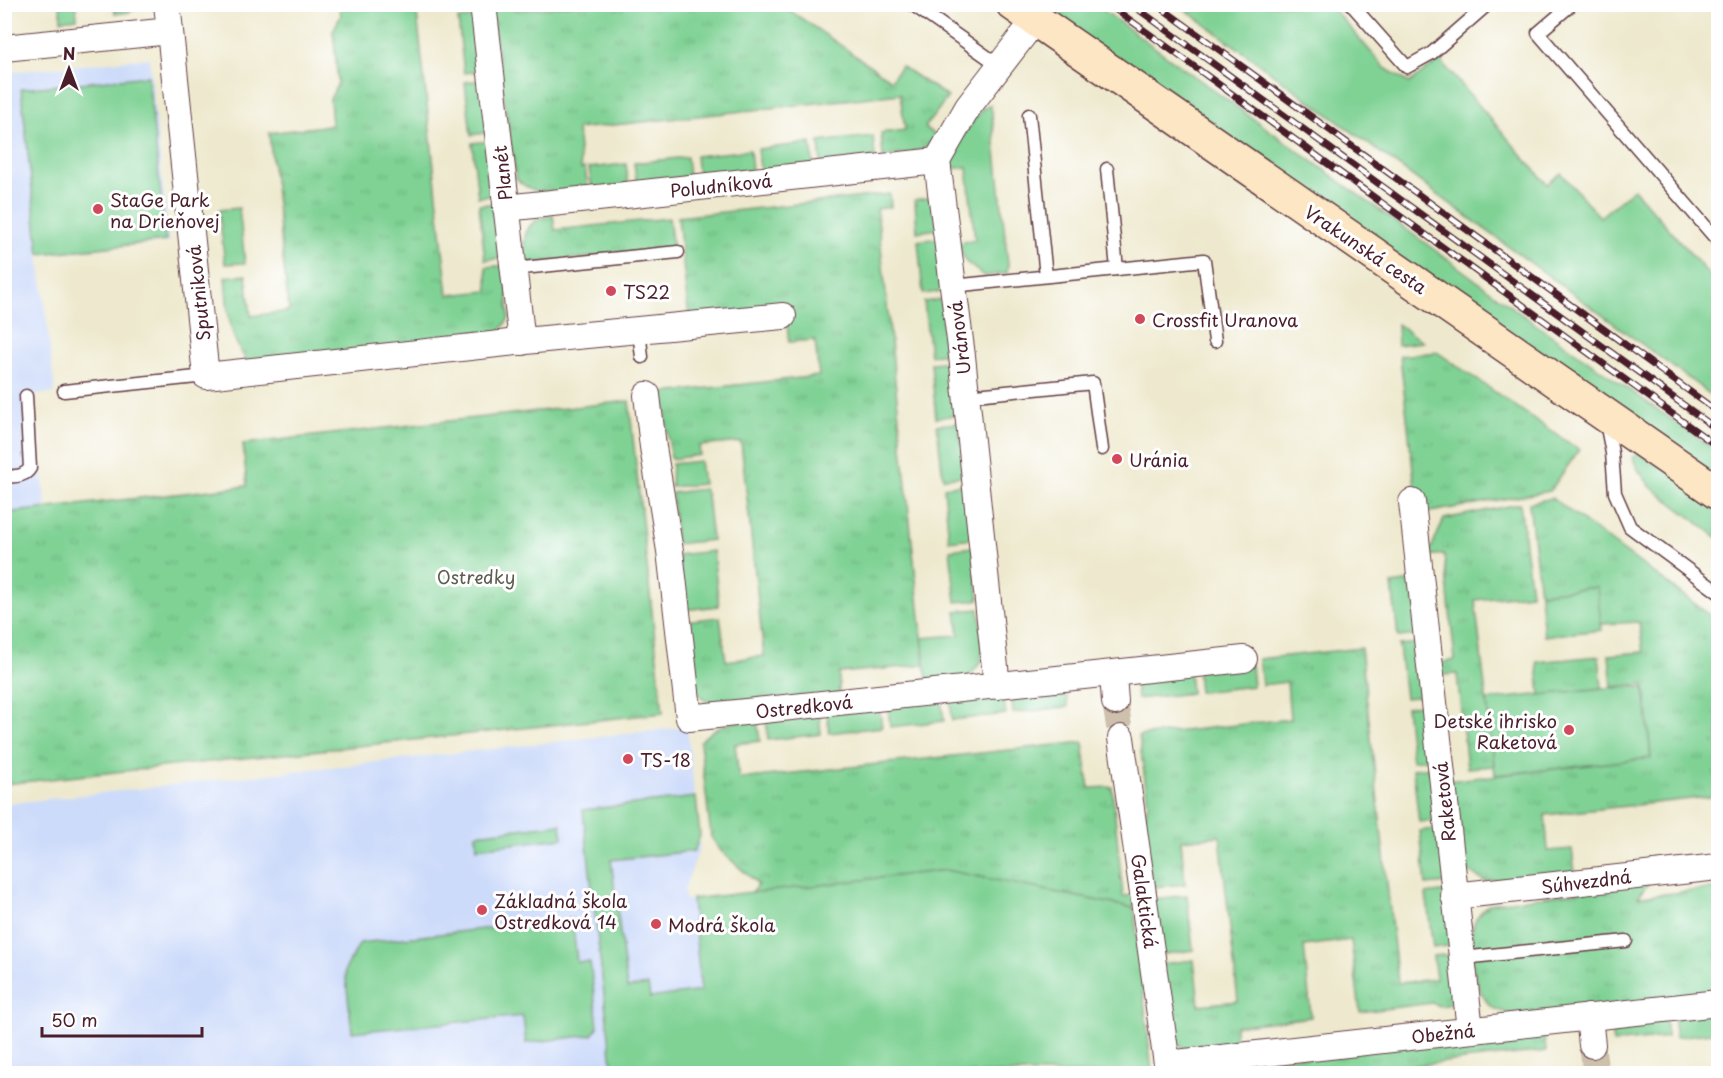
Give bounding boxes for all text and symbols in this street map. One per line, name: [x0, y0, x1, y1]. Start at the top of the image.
north arrow: [39, 39, 99, 99]
text: N: [63, 41, 75, 65]
street label: Planét: [486, 144, 518, 202]
street label: Poludníková: [669, 166, 773, 204]
place label: StaGe Park na Drieňovej: [110, 186, 220, 234]
street label: Vrakunská cesta: [1299, 198, 1433, 301]
marker: StaGe Park na Drieňovej: [91, 202, 105, 216]
street label: Sputniková: [180, 244, 216, 342]
place label: TS22: [623, 278, 670, 305]
marker: TS22: [604, 284, 618, 298]
street label: Uránová: [941, 300, 977, 376]
place label: Crossfit Uranova: [1152, 306, 1298, 333]
marker: Crossfit Uranova: [1133, 312, 1147, 326]
place label: Uránia: [1129, 446, 1189, 473]
marker: Uránia: [1110, 452, 1124, 466]
park label: Ostredky: [437, 563, 515, 590]
street label: Ostredková: [754, 687, 854, 725]
place label: Detské ihrisko Raketová: [1434, 707, 1557, 755]
marker: Detské ihrisko Raketová: [1562, 723, 1576, 737]
place label: TS-18: [640, 746, 691, 773]
marker: TS-18: [621, 752, 635, 766]
street label: Raketová: [1426, 761, 1462, 843]
street label: Galaktická: [1125, 852, 1165, 951]
street label: Súhvezdná: [1539, 862, 1633, 900]
place label: Základná škola Ostredková 14: [494, 887, 628, 935]
marker: Základná škola Ostredková 14: [475, 903, 489, 917]
place label: Modrá škola: [668, 911, 776, 938]
marker: Modrá škola: [649, 917, 663, 931]
scale bar: [42, 1000, 202, 1038]
text: 50 m: [51, 1006, 98, 1033]
street label: Obežná: [1410, 1016, 1477, 1050]

